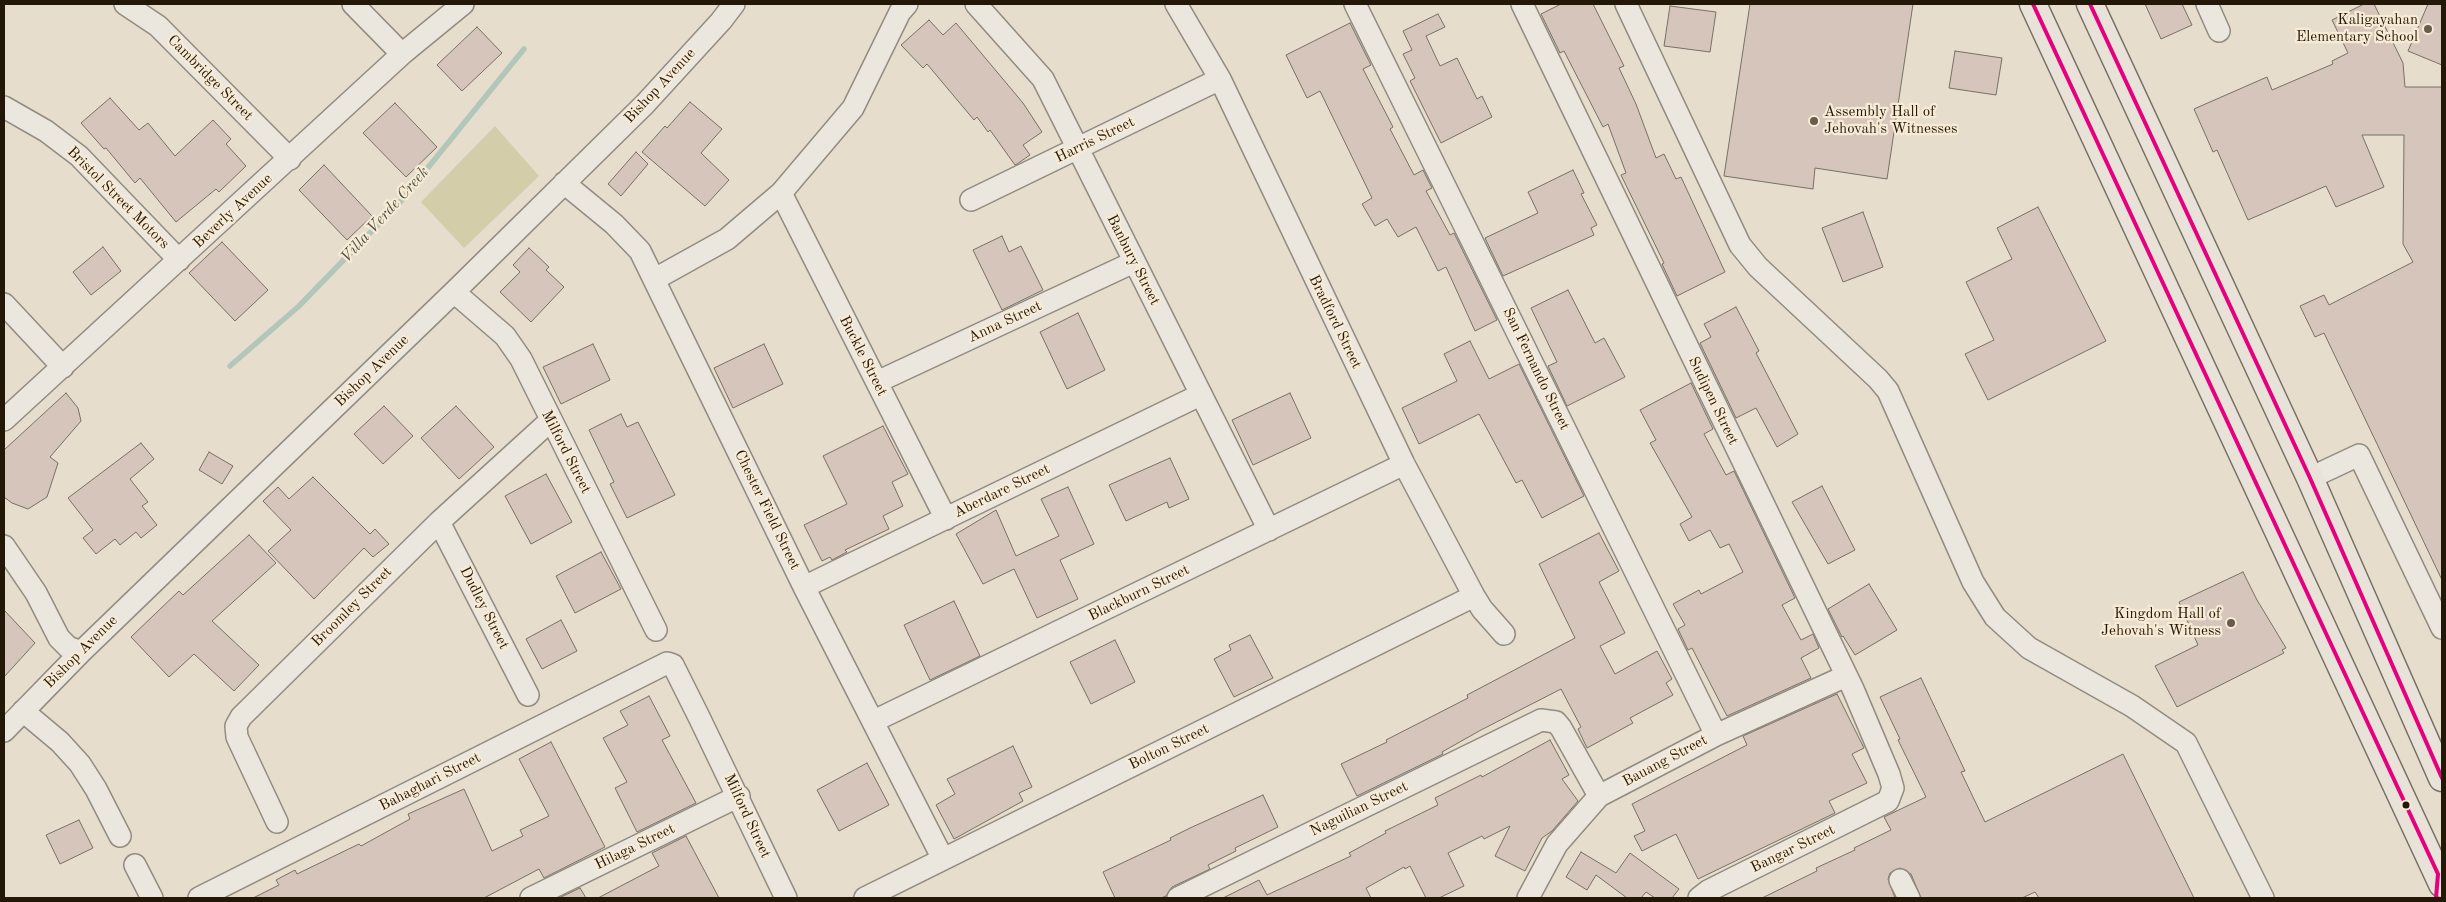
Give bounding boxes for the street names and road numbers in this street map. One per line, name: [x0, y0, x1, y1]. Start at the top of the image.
street label: Cambridge Street: [163, 31, 257, 125]
street label: Bishop Avenue: [621, 45, 699, 127]
street label: Harris Street: [1052, 113, 1138, 167]
street label: Bristol Street Motors: [63, 143, 173, 253]
street label: Beverly Avenue: [190, 170, 276, 252]
street label: Banbury Street: [1102, 212, 1164, 308]
street label: Bradford Street: [1305, 272, 1365, 372]
street label: Anna Street: [965, 297, 1045, 347]
street label: San Fernando Street: [1499, 305, 1573, 433]
street label: Buckle Street: [835, 313, 891, 399]
street label: Bishop Avenue: [331, 331, 413, 411]
street label: Sudipen Street: [1684, 354, 1742, 448]
street label: Milford Street: [537, 407, 595, 497]
street label: Chester Field Street: [730, 447, 804, 573]
street label: Aberdare Street: [951, 460, 1053, 522]
street label: Blackburn Street: [1086, 561, 1192, 625]
street label: Broomley Street: [308, 563, 396, 651]
street label: Dudley Street: [455, 564, 513, 652]
street label: Bishop Avenue: [41, 612, 121, 692]
street label: Bolton Street: [1126, 720, 1212, 774]
street label: Bauang Street: [1620, 731, 1710, 791]
street label: Bahaghari Street: [376, 749, 484, 815]
street label: Milford Street: [720, 771, 774, 861]
street label: Naguilian Street: [1307, 778, 1411, 840]
street label: Hilaga Street: [592, 820, 678, 874]
street label: Bangar Street: [1748, 821, 1838, 877]

